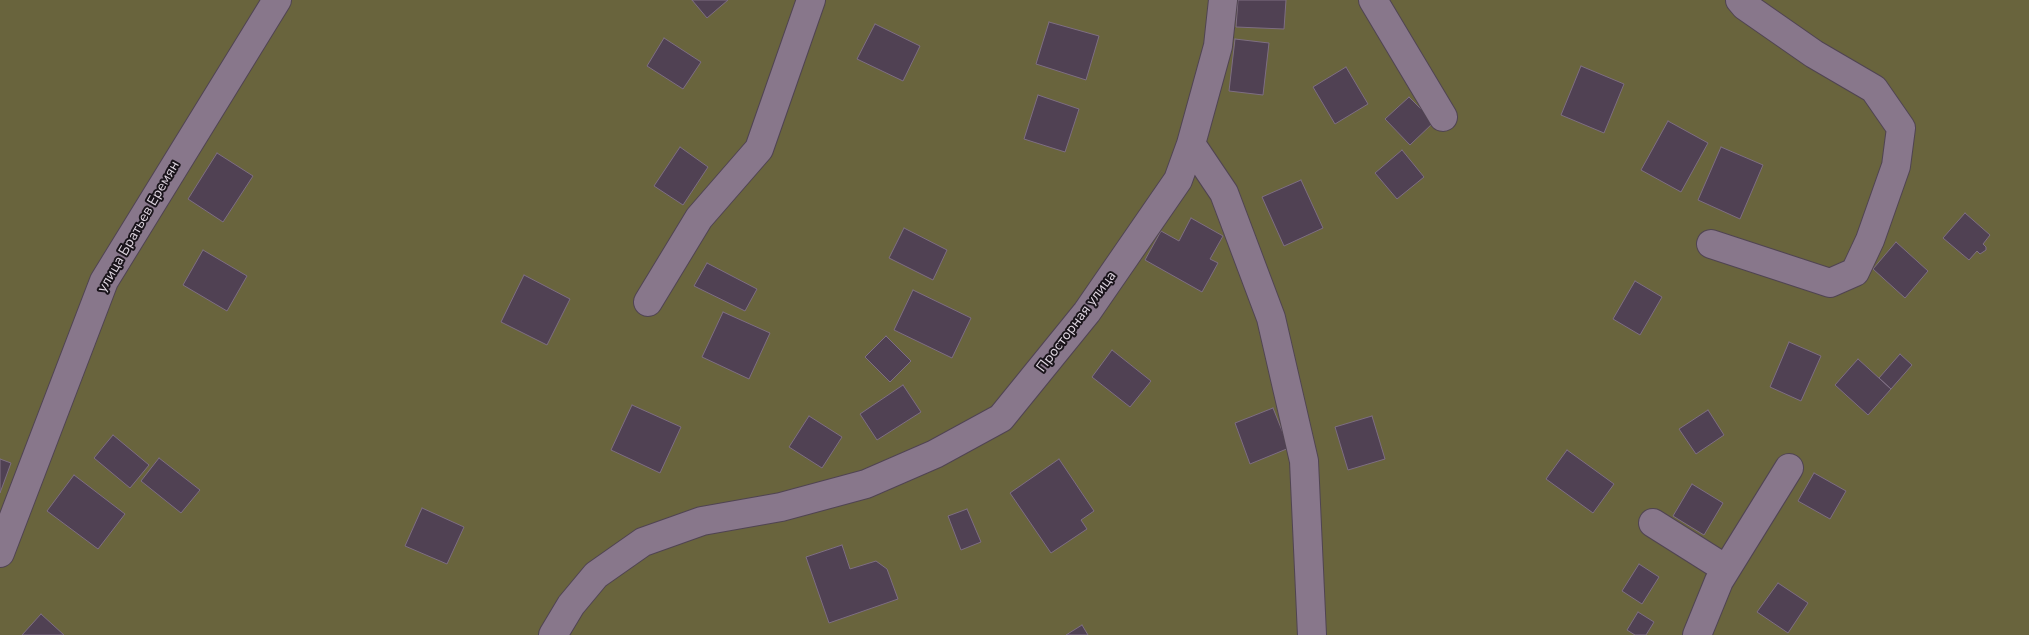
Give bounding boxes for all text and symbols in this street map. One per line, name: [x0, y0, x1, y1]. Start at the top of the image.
street label: улица Братьев Еремян: [94, 158, 184, 296]
street label: Просторная улица: [1034, 268, 1120, 376]

